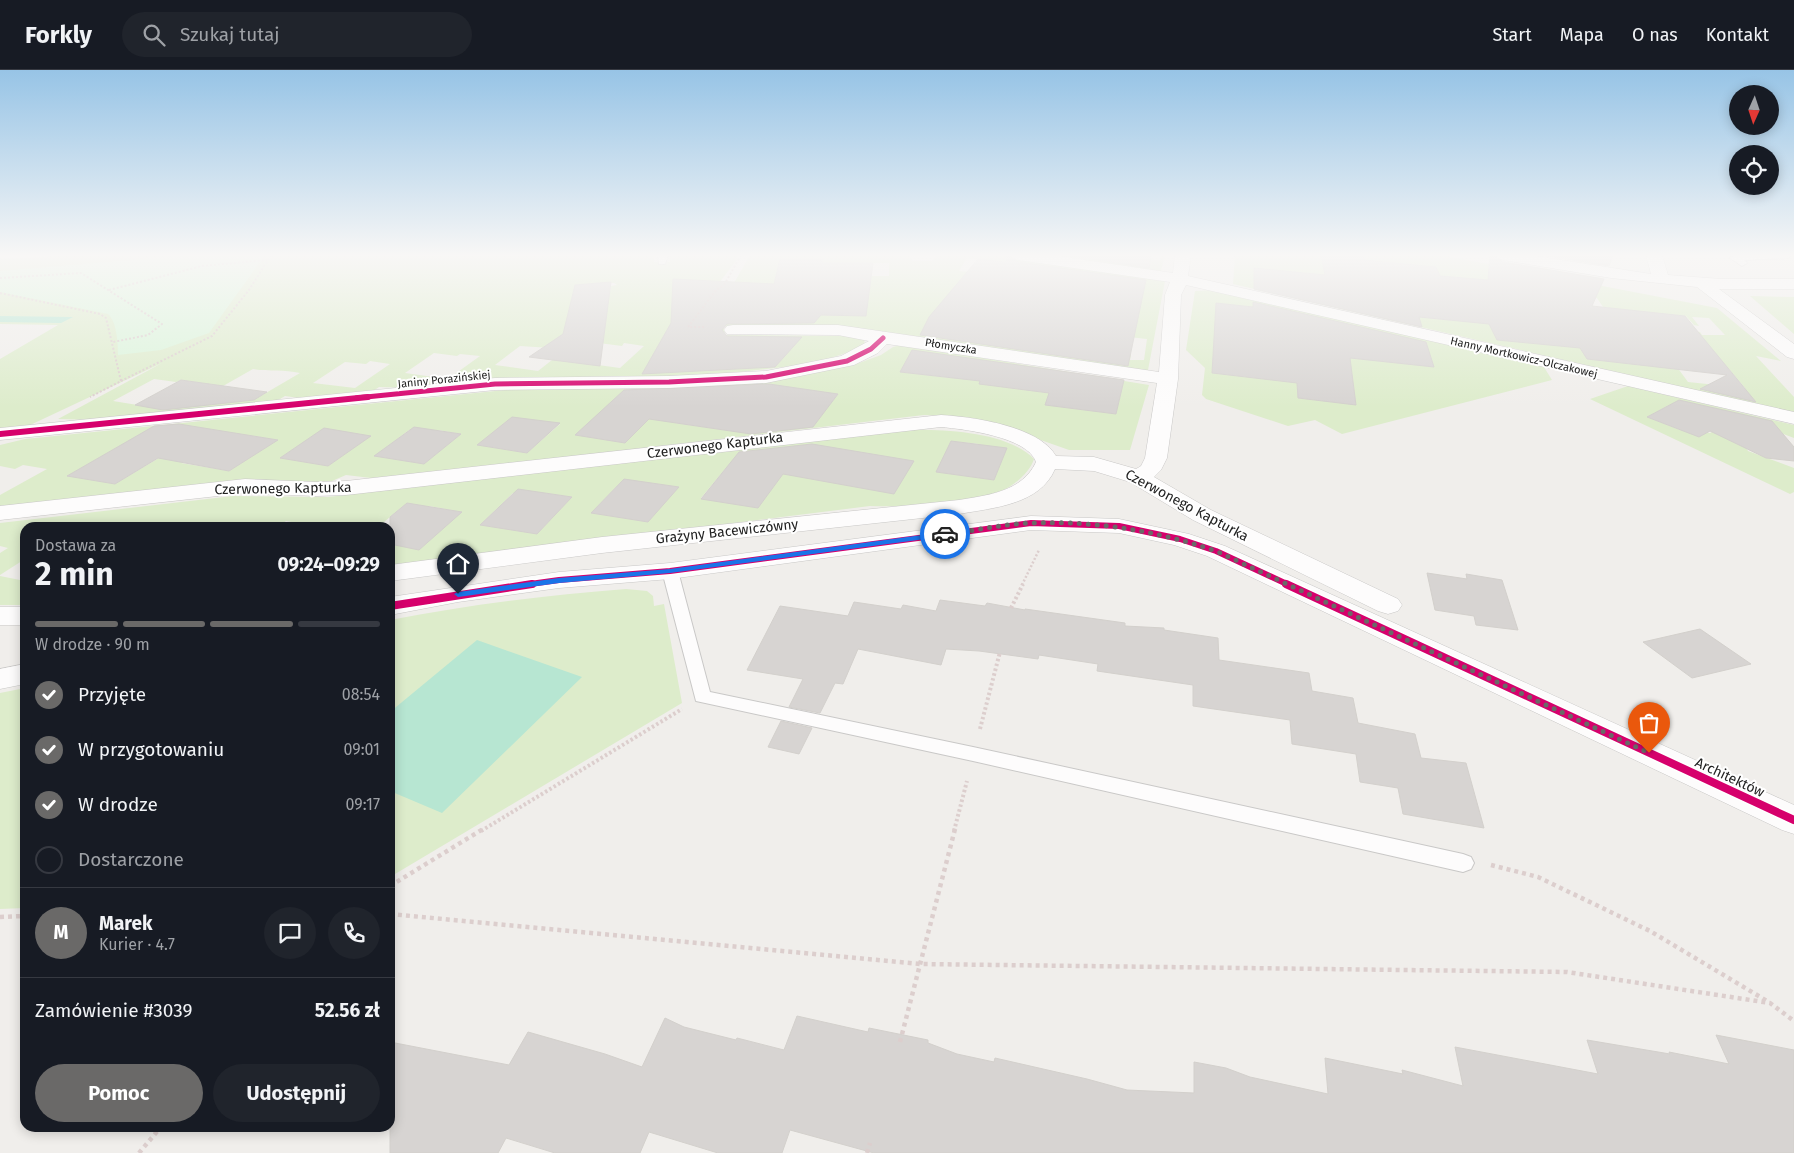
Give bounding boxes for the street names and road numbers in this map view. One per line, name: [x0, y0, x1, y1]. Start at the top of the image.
street label: Hanny Mortkowicz-Olczakowej: [1449, 334, 1599, 381]
street label: Płomyczka: [924, 336, 978, 357]
street label: Janiny Porazińskiej: [397, 368, 491, 391]
street label: Czerwonego Kapturka: [646, 429, 784, 462]
street label: Czerwonego Kapturka: [1122, 466, 1251, 545]
street label: Czerwonego Kapturka: [214, 479, 352, 498]
street label: Grażyny Bacewiczówny: [655, 516, 799, 547]
street label: Architektów: [1692, 754, 1767, 801]

